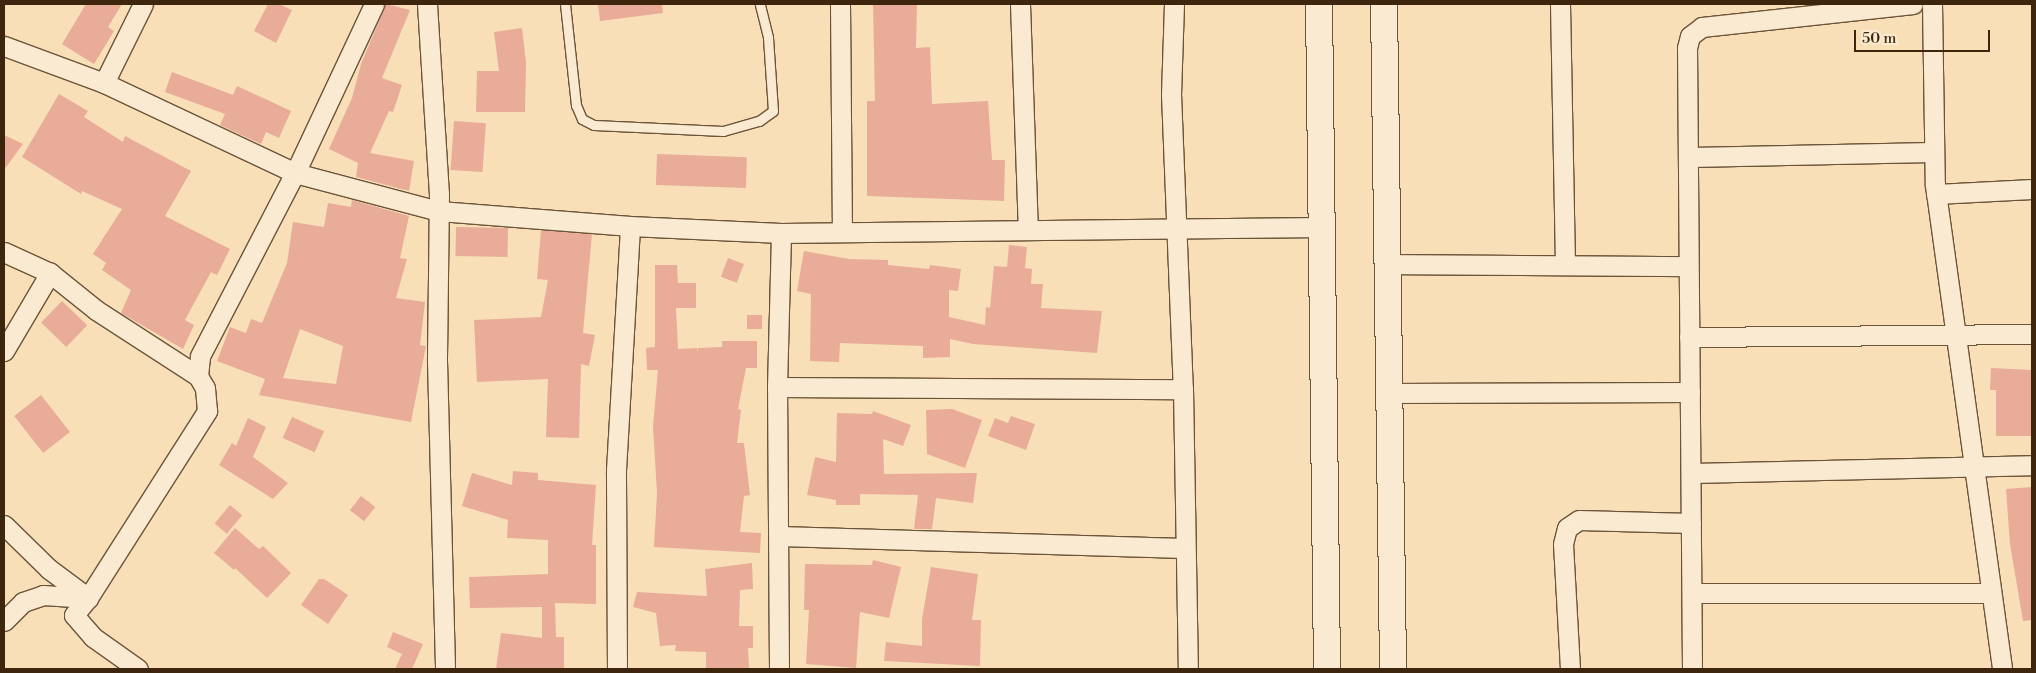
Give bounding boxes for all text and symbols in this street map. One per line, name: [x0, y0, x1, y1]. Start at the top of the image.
scale bar: [1856, 20, 1992, 52]
text: 50 m: [1862, 29, 1896, 48]

